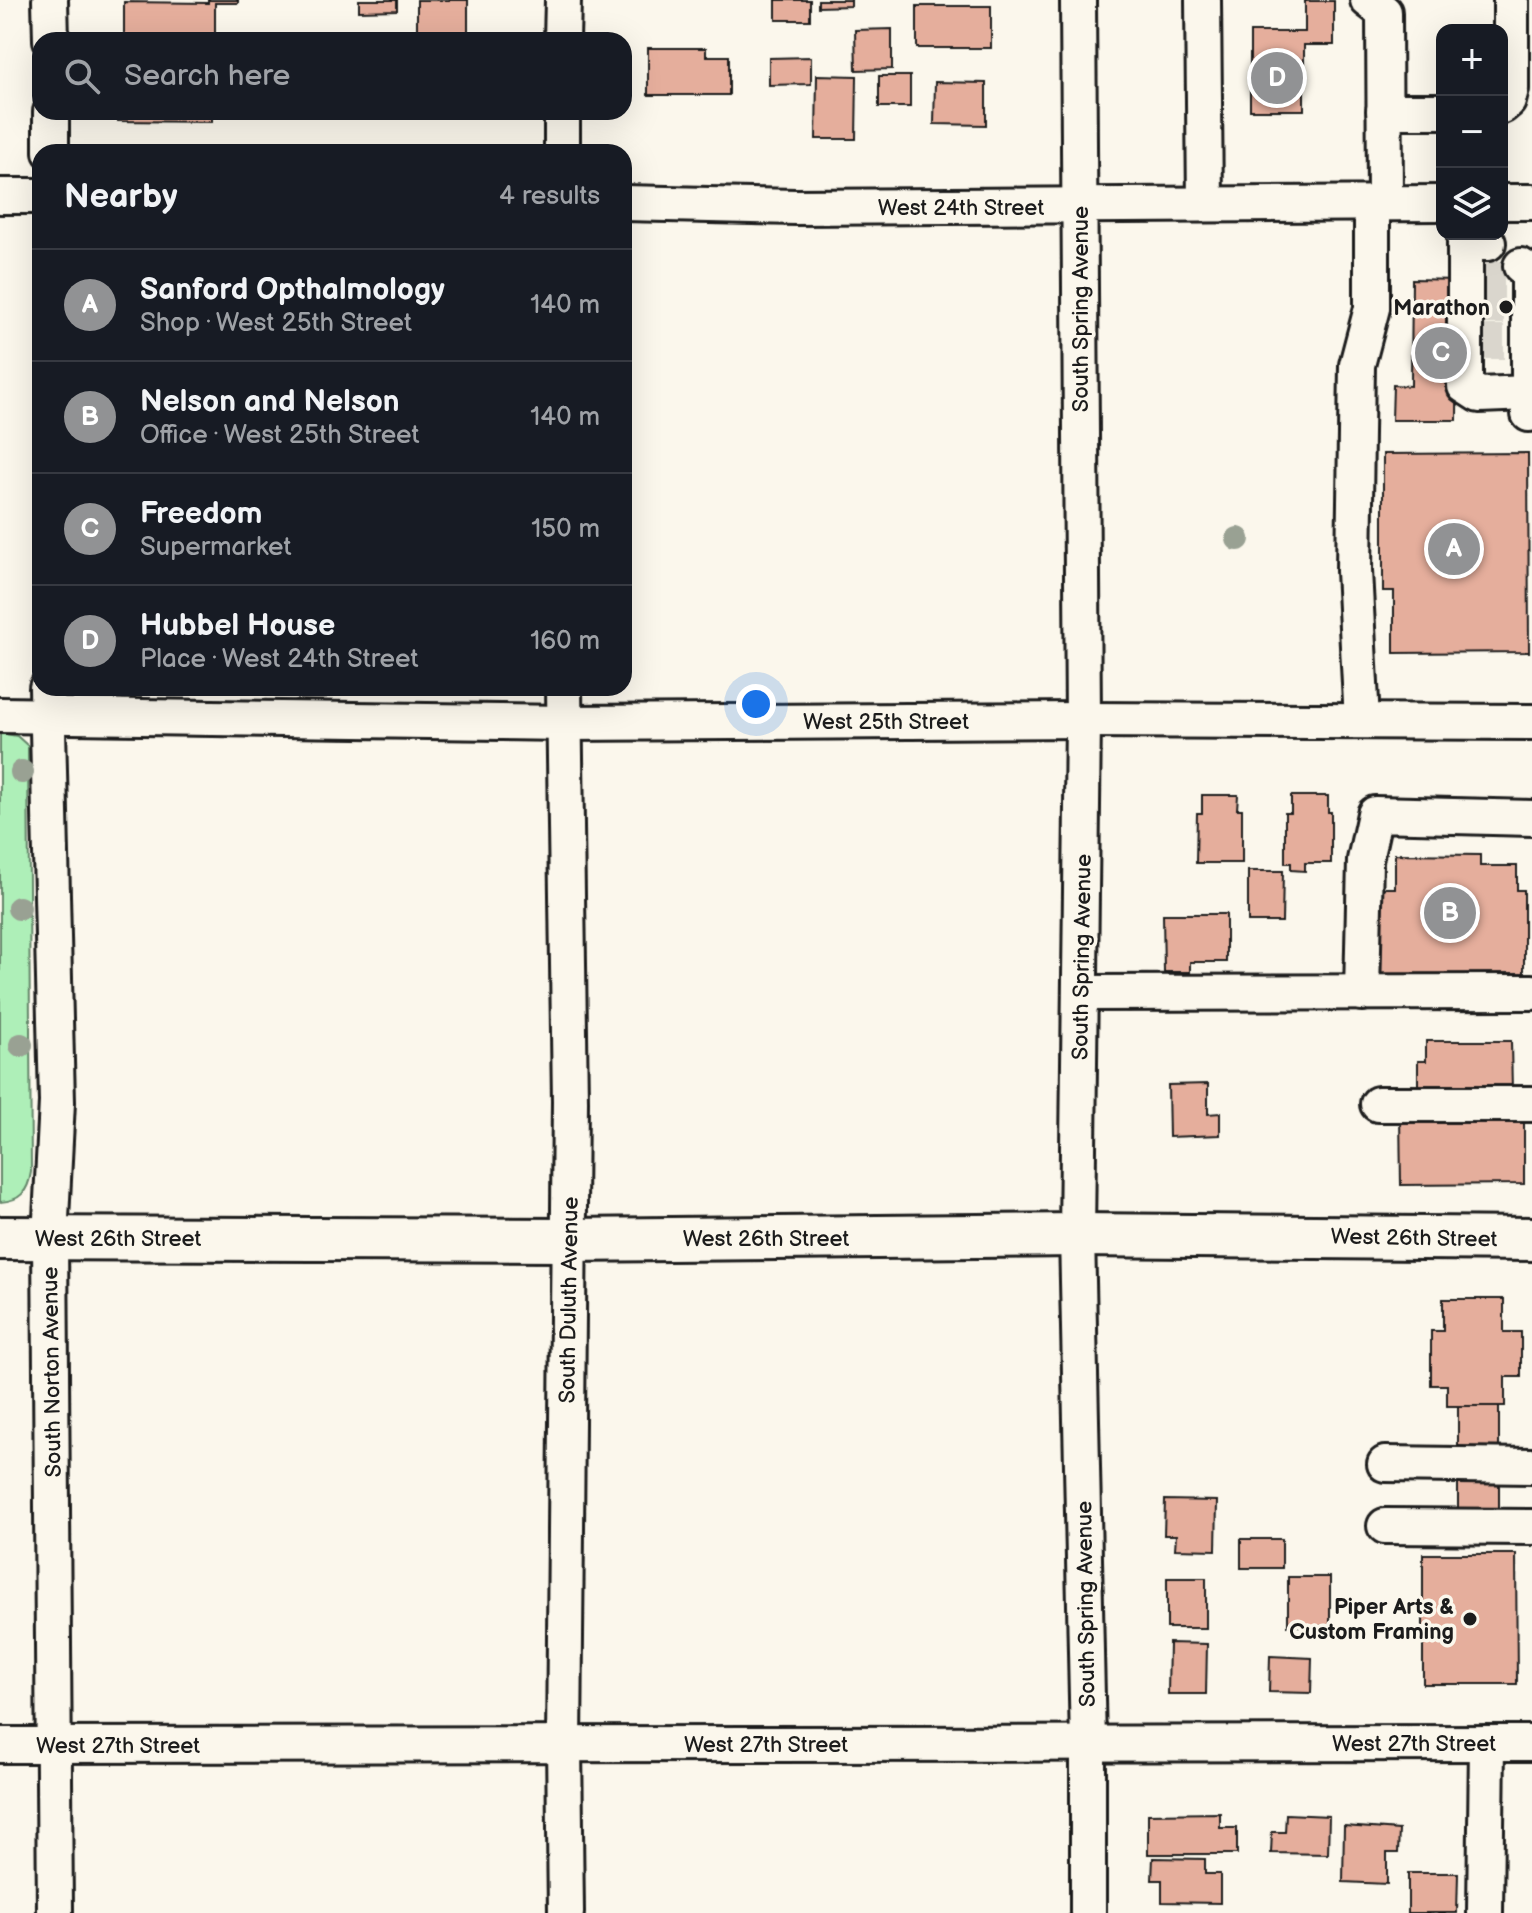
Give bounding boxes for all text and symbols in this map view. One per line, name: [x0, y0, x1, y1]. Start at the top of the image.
map controls: [1436, 24, 1508, 240]
button: +: [1436, 24, 1508, 96]
search box: [32, 32, 632, 120]
pin: D: [1251, 48, 1303, 108]
icon: search: [60, 54, 104, 98]
text: Search here: [124, 58, 290, 94]
button: −: [1436, 96, 1508, 168]
button: layers: [1436, 168, 1508, 240]
text: Nearby: [64, 176, 178, 217]
text: 4 results: [499, 181, 600, 212]
street label: West 24th Street: [878, 195, 1044, 222]
street label: South Spring Avenue: [1068, 206, 1095, 412]
text: Sanford Opthalmology: [140, 272, 445, 308]
text: A: [82, 290, 98, 321]
text: 140 m: [530, 290, 600, 321]
place label: Marathon: [1393, 295, 1490, 322]
marker: Marathon: [1497, 298, 1515, 316]
text: Shop · West 25th Street: [140, 308, 412, 339]
pin: C: [1415, 323, 1467, 383]
text: Nelson and Nelson: [140, 384, 400, 420]
text: B: [81, 402, 99, 433]
text: 140 m: [530, 402, 600, 433]
text: Office · West 25th Street: [140, 420, 420, 451]
text: Freedom: [140, 496, 262, 532]
text: C: [81, 514, 99, 545]
text: 150 m: [531, 514, 600, 545]
pin: A: [1428, 519, 1480, 579]
text: Supermarket: [140, 532, 291, 563]
text: Hubbel House: [140, 608, 335, 644]
text: D: [81, 626, 99, 657]
text: 160 m: [530, 626, 600, 657]
text: Place · West 24th Street: [140, 644, 418, 675]
your location: [736, 684, 776, 724]
street label: West 25th Street: [803, 709, 969, 736]
street label: South Spring Avenue: [1067, 854, 1098, 1060]
pin: B: [1424, 883, 1476, 943]
street label: South Duluth Avenue: [554, 1196, 585, 1404]
street label: West 26th Street: [1330, 1224, 1498, 1253]
street label: West 26th Street: [35, 1226, 202, 1253]
street label: West 26th Street: [683, 1226, 850, 1253]
street label: South Norton Avenue: [37, 1266, 68, 1478]
street label: South Spring Avenue: [1071, 1501, 1102, 1707]
place label: Piper Arts & Custom Framing: [1289, 1594, 1454, 1646]
marker: Piper Arts & Custom Framing: [1461, 1610, 1479, 1628]
street label: West 27th Street: [1332, 1731, 1496, 1758]
street label: West 27th Street: [684, 1732, 848, 1759]
street label: West 27th Street: [36, 1733, 200, 1760]

